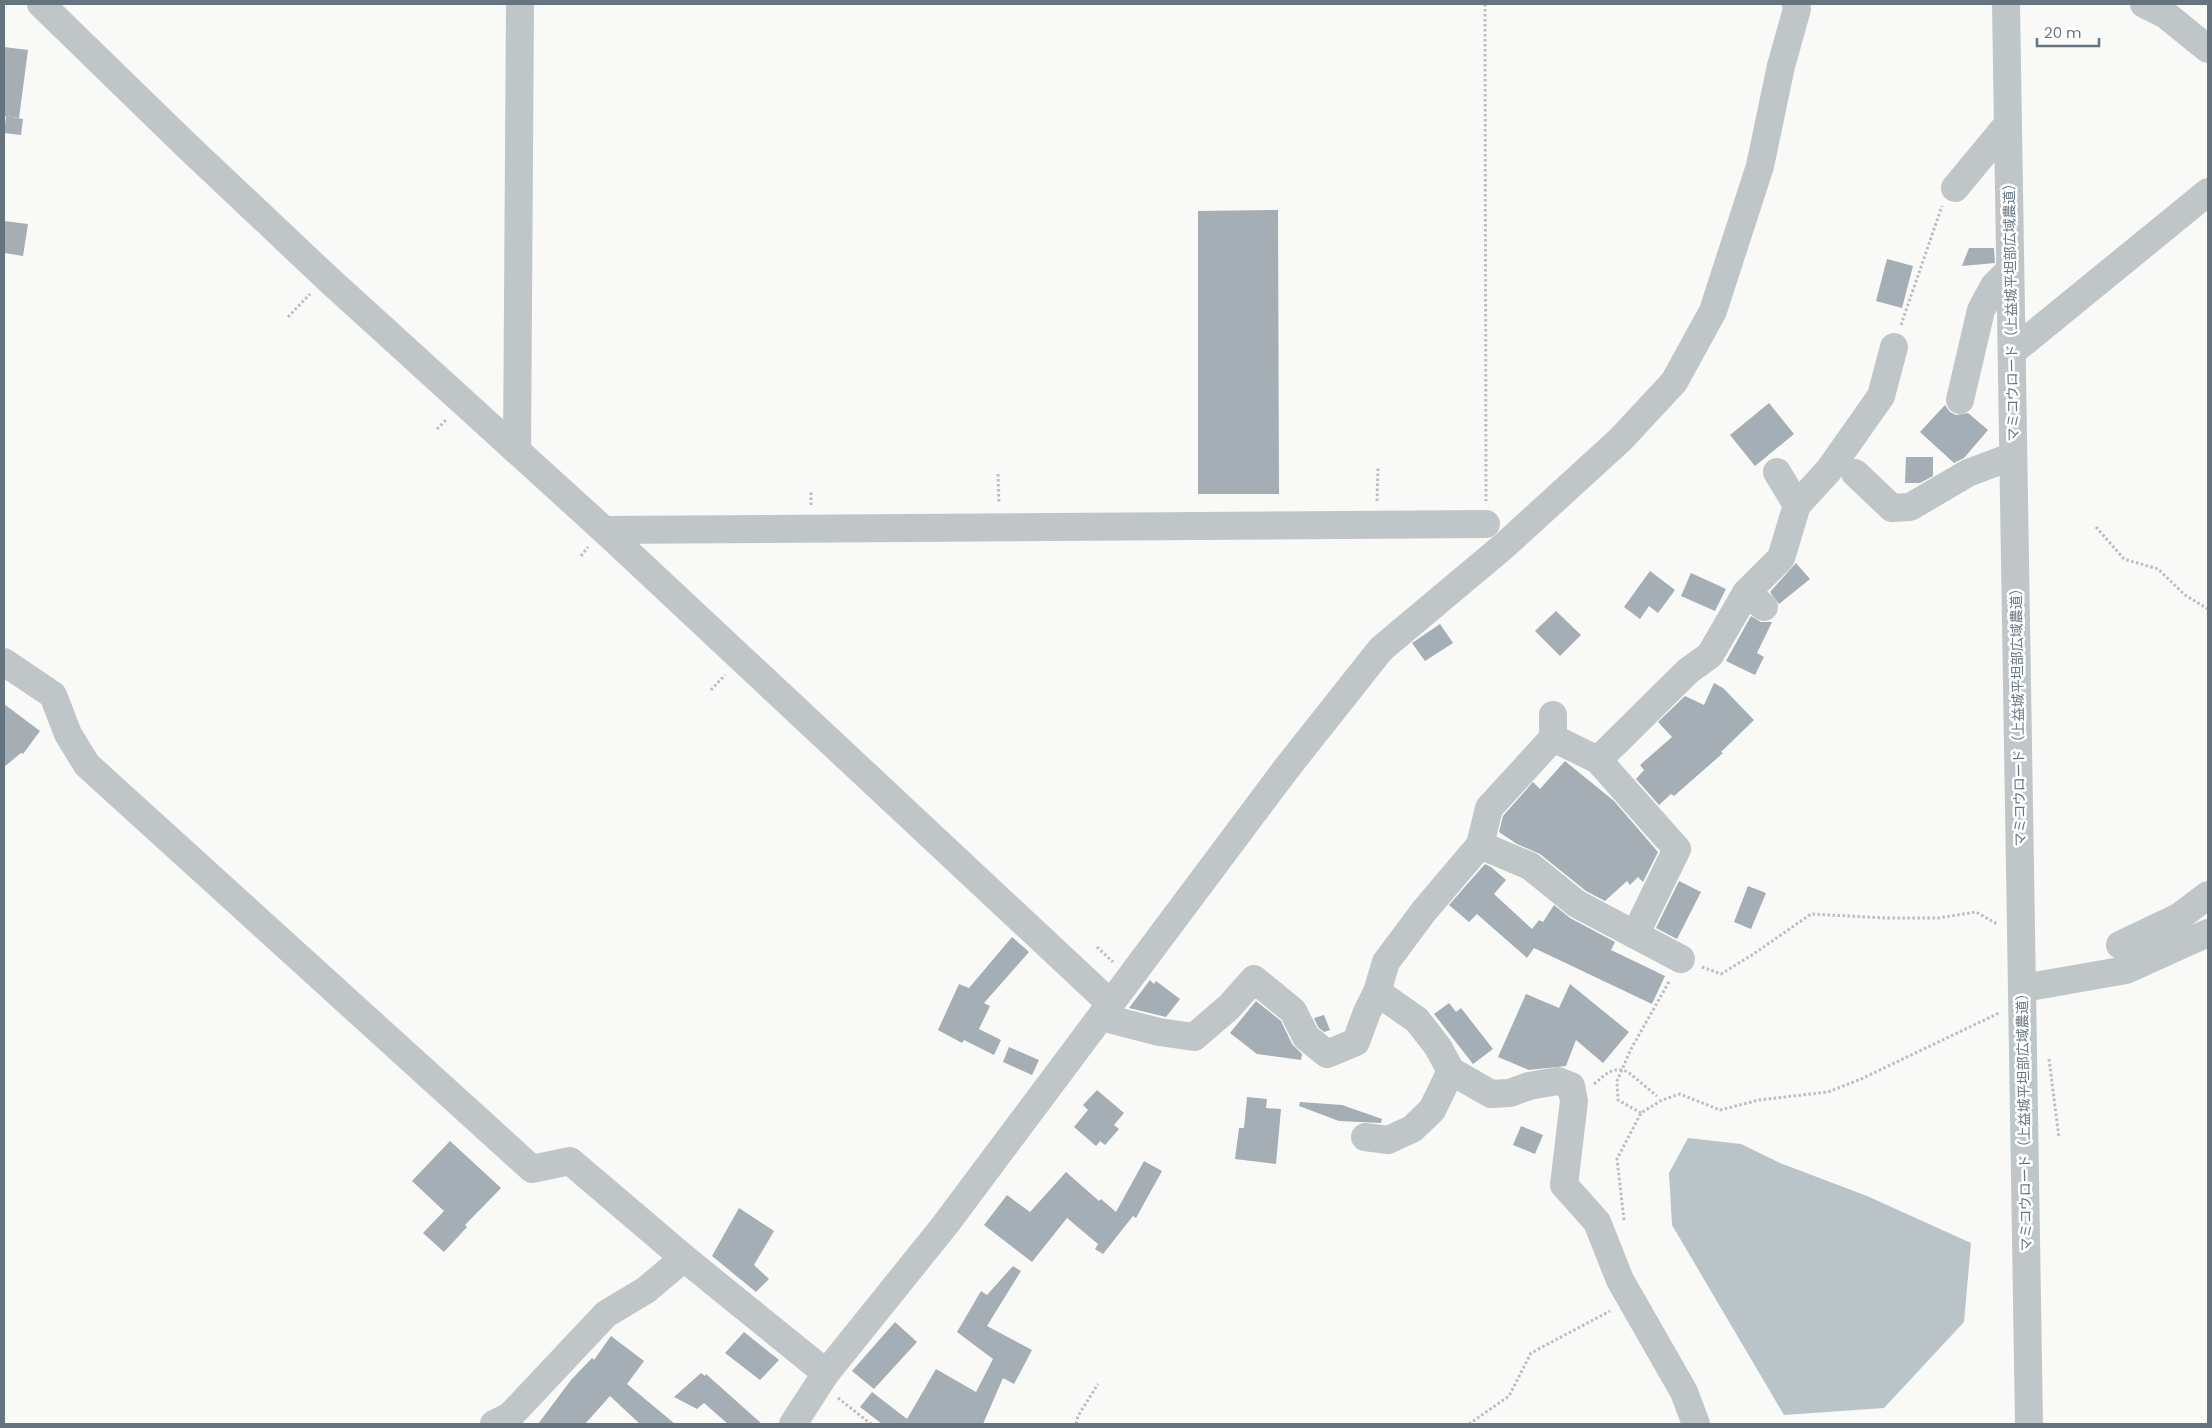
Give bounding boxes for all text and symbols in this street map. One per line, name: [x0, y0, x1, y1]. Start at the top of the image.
scale bar: [2037, 15, 2100, 47]
text: 20 m: [2044, 22, 2082, 43]
street label: マミコウロード（上益城平坦部広域農道）: [1999, 176, 2023, 442]
street label: マミコウロード（上益城平坦部広域農道）: [2006, 581, 2030, 847]
street label: マミコウロード（上益城平坦部広域農道）: [2012, 986, 2036, 1252]

